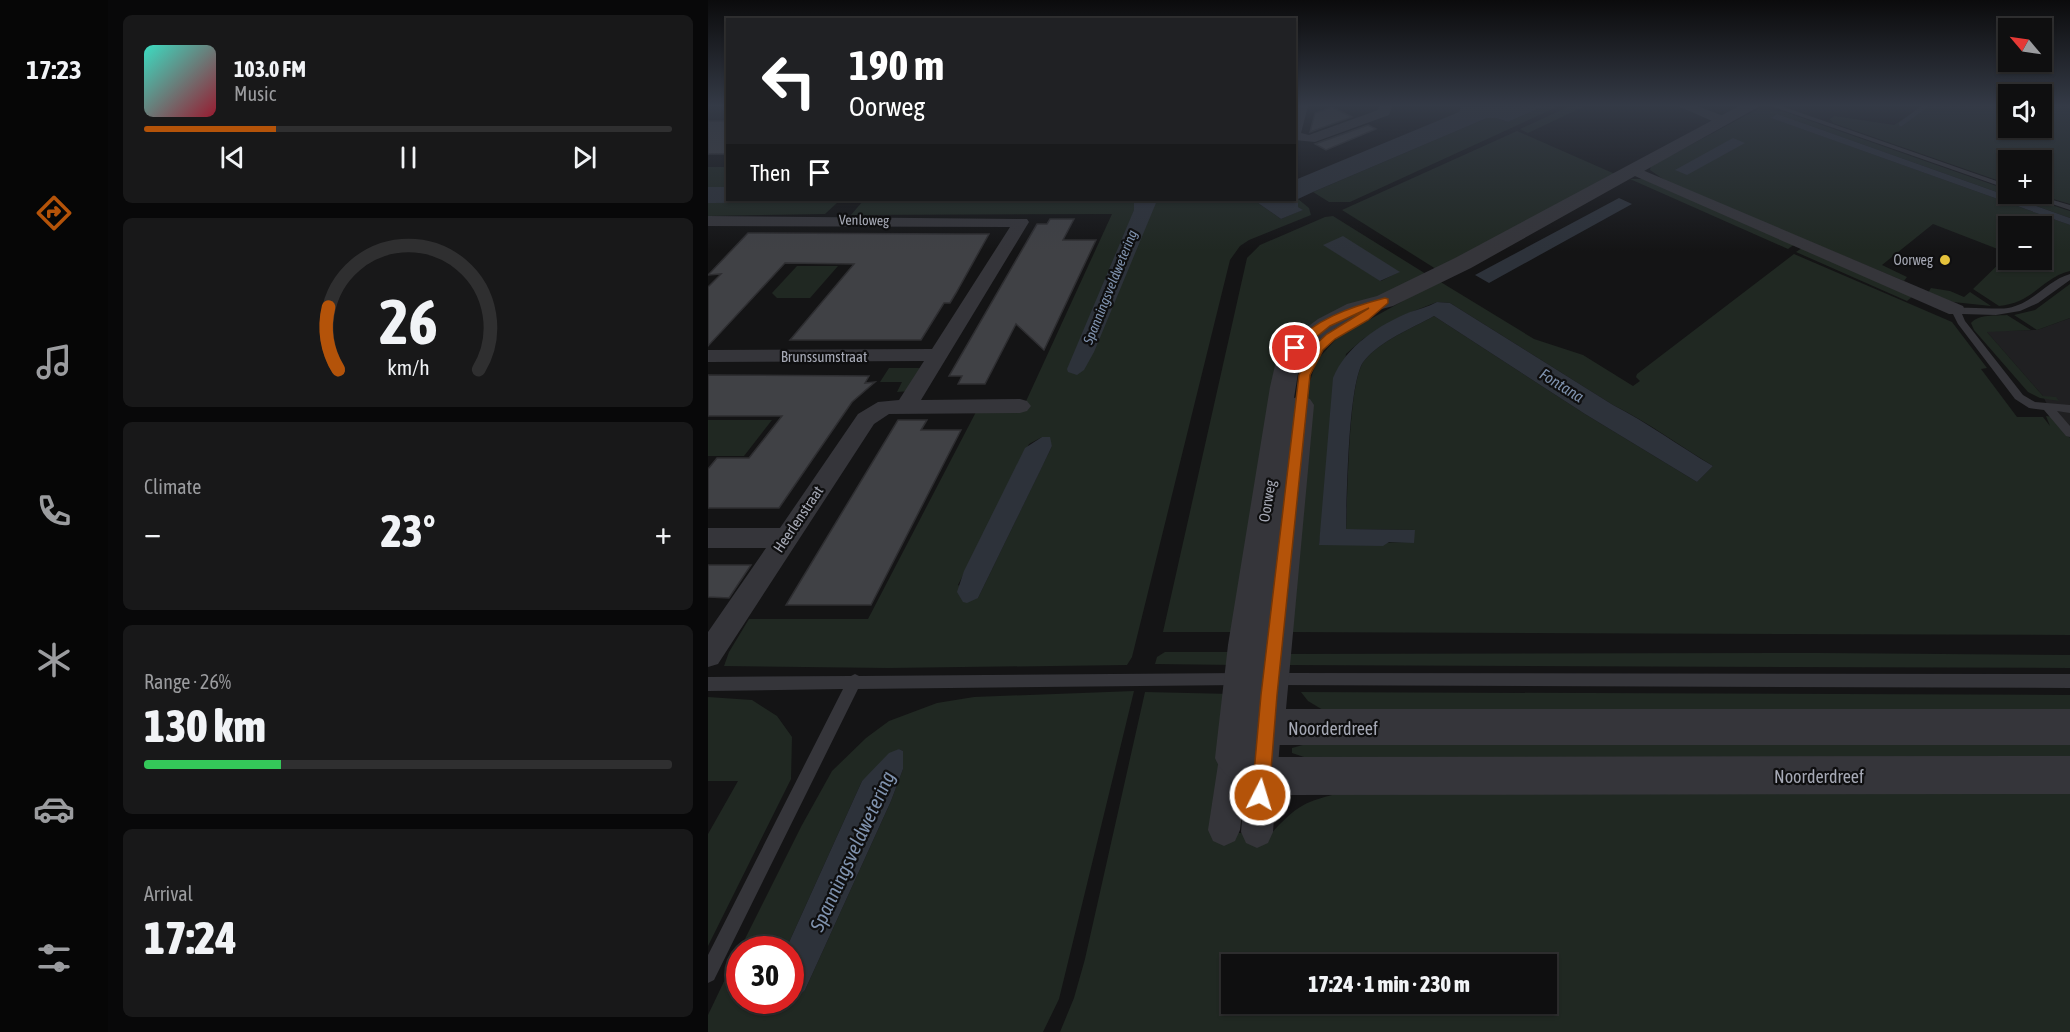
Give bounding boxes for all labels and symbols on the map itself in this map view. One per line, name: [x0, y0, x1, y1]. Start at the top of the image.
north arrow: [1998, 18, 2052, 72]
street label: Venloweg: [839, 212, 889, 228]
water label: Spanningsveldwetering: [1079, 228, 1140, 347]
place label: Oorweg: [1894, 252, 1933, 268]
marker: Oorweg: [1938, 253, 1952, 267]
pin: [1269, 322, 1320, 373]
street label: Brunssumstraat: [781, 348, 867, 365]
water label: Fontana: [1537, 365, 1588, 406]
street label: Oorweg: [1255, 478, 1279, 523]
street label: Heerlenstraat: [770, 482, 826, 556]
street label: Noorderdreef: [1288, 718, 1378, 739]
position arrow: [1228, 763, 1292, 827]
street label: Noorderdreef: [1774, 766, 1864, 787]
water label: Spanningsveldwetering: [804, 767, 899, 936]
speed limit sign: 30: [726, 936, 804, 1014]

